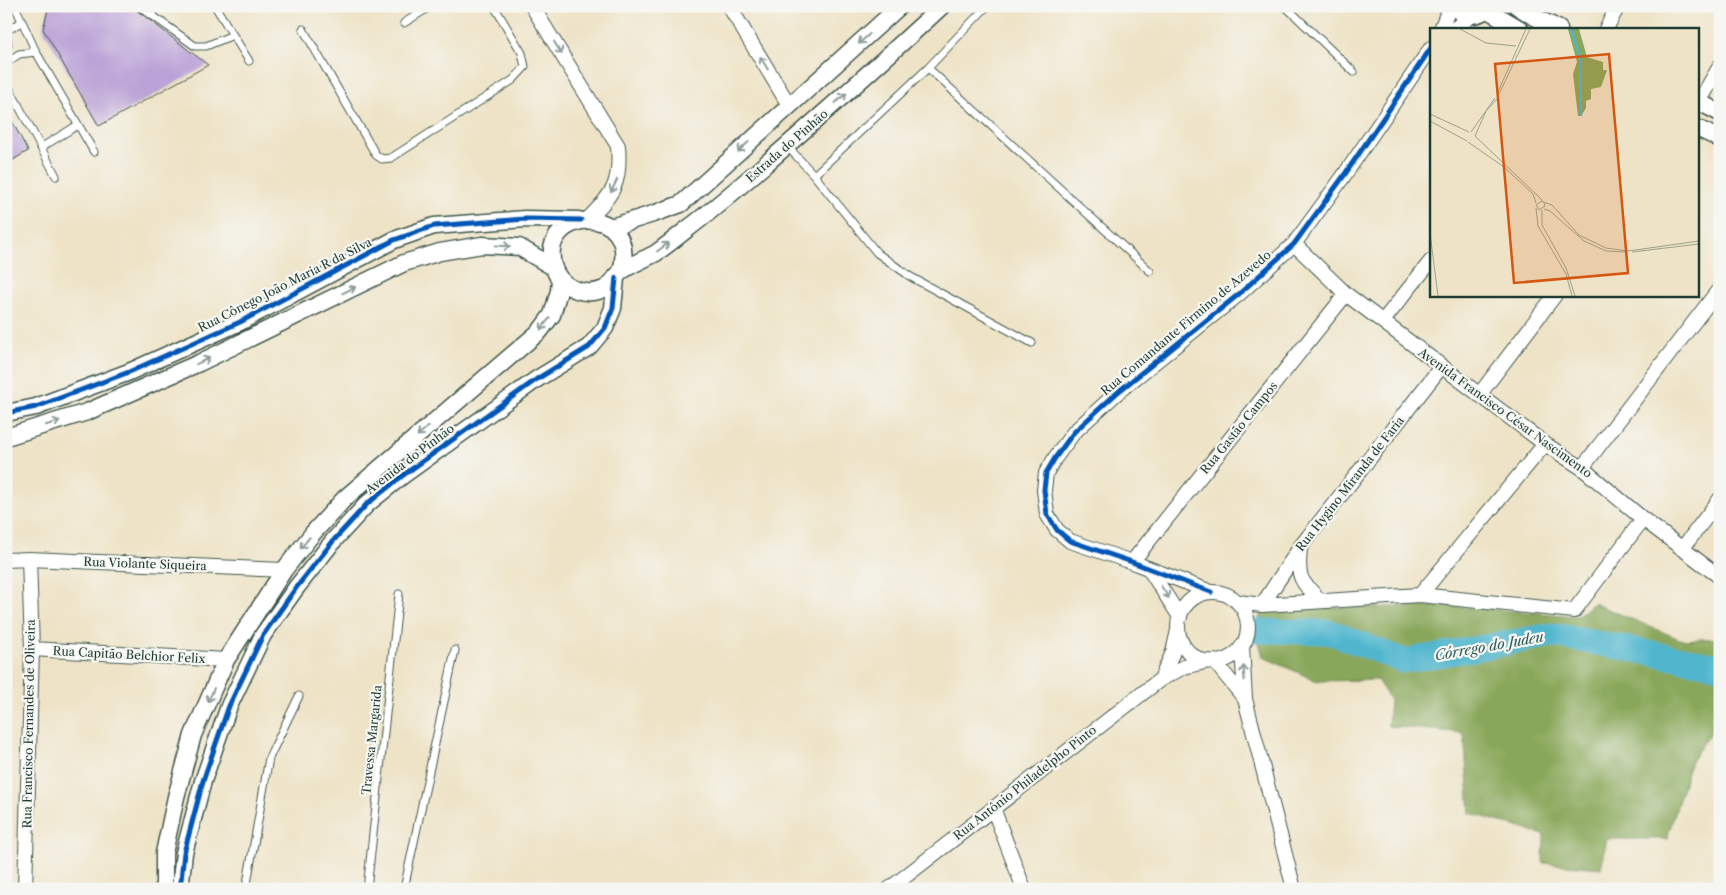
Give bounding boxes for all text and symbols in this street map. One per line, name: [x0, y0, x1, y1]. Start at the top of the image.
inset map: [1430, 28, 1698, 296]
one-way arrow: [857, 33, 870, 45]
one-way arrow: [553, 40, 563, 54]
one-way arrow: [759, 57, 769, 71]
one-way arrow: [835, 93, 848, 104]
street label: Estrada do Pinhão: [743, 106, 831, 185]
one-way arrow: [736, 141, 749, 153]
one-way arrow: [608, 179, 618, 194]
street label: Rua Cônego João Maria R da Silva: [195, 234, 375, 335]
one-way arrow: [495, 242, 511, 251]
one-way arrow: [656, 242, 669, 253]
street label: Rua Comandante Firmino de Azevedo: [1097, 247, 1274, 398]
one-way arrow: [341, 285, 356, 294]
one-way arrow: [540, 317, 550, 331]
street label: Avenida Francisco César Nascimento: [1415, 344, 1595, 481]
one-way arrow: [195, 356, 210, 365]
street label: Rua Gastão Campos: [1197, 378, 1280, 477]
street label: Rua Hygino Miranda de Faria: [1292, 413, 1407, 554]
one-way arrow: [44, 417, 60, 427]
street label: Avenida do Pinhão: [362, 420, 457, 497]
one-way arrow: [417, 426, 430, 437]
one-way arrow: [300, 536, 311, 549]
street label: Rua Violante Siqueira: [83, 554, 208, 573]
one-way arrow: [1160, 585, 1170, 599]
street label: Rua Francisco Fernandes de Oliveira: [19, 619, 38, 829]
water label: Córrego do Judeu: [1433, 627, 1546, 664]
street label: Rua Capitão Belchior Felix: [52, 643, 206, 666]
one-way arrow: [1239, 665, 1248, 681]
street label: Travessa Margarida: [358, 684, 385, 796]
one-way arrow: [205, 687, 215, 702]
street label: Rua Antônio Philadelpho Pinto: [950, 722, 1099, 843]

